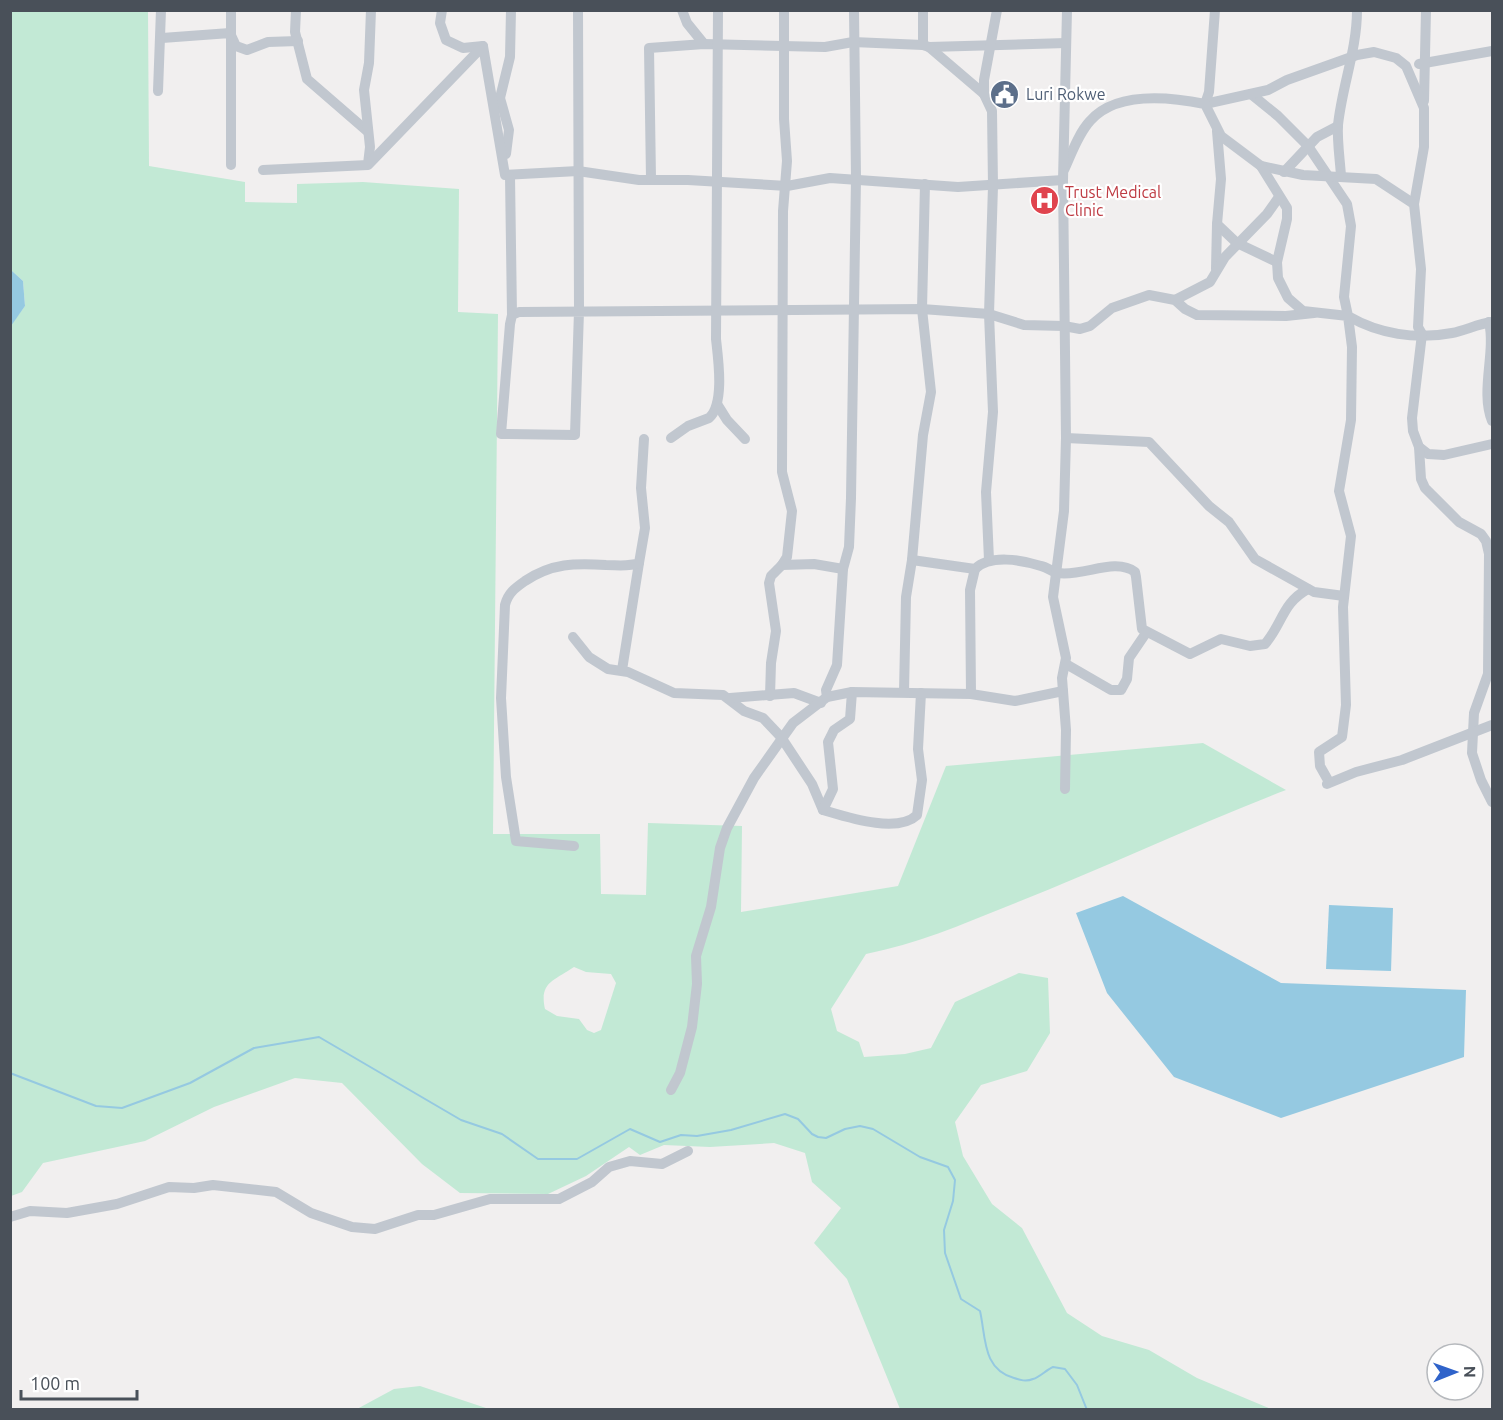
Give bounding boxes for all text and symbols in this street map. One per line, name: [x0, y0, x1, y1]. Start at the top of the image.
public building icon: Luri Rokwe: [989, 78, 1021, 110]
place label: Luri Rokwe: [1026, 85, 1106, 103]
place label: Trust Medical Clinic: [1065, 183, 1161, 219]
hospital icon: Trust Medical Clinic: [1028, 185, 1060, 217]
north arrow: [1425, 1342, 1485, 1402]
scale bar: [21, 1363, 136, 1401]
text: N: [1461, 1366, 1479, 1378]
text: 100 m: [30, 1373, 80, 1393]

